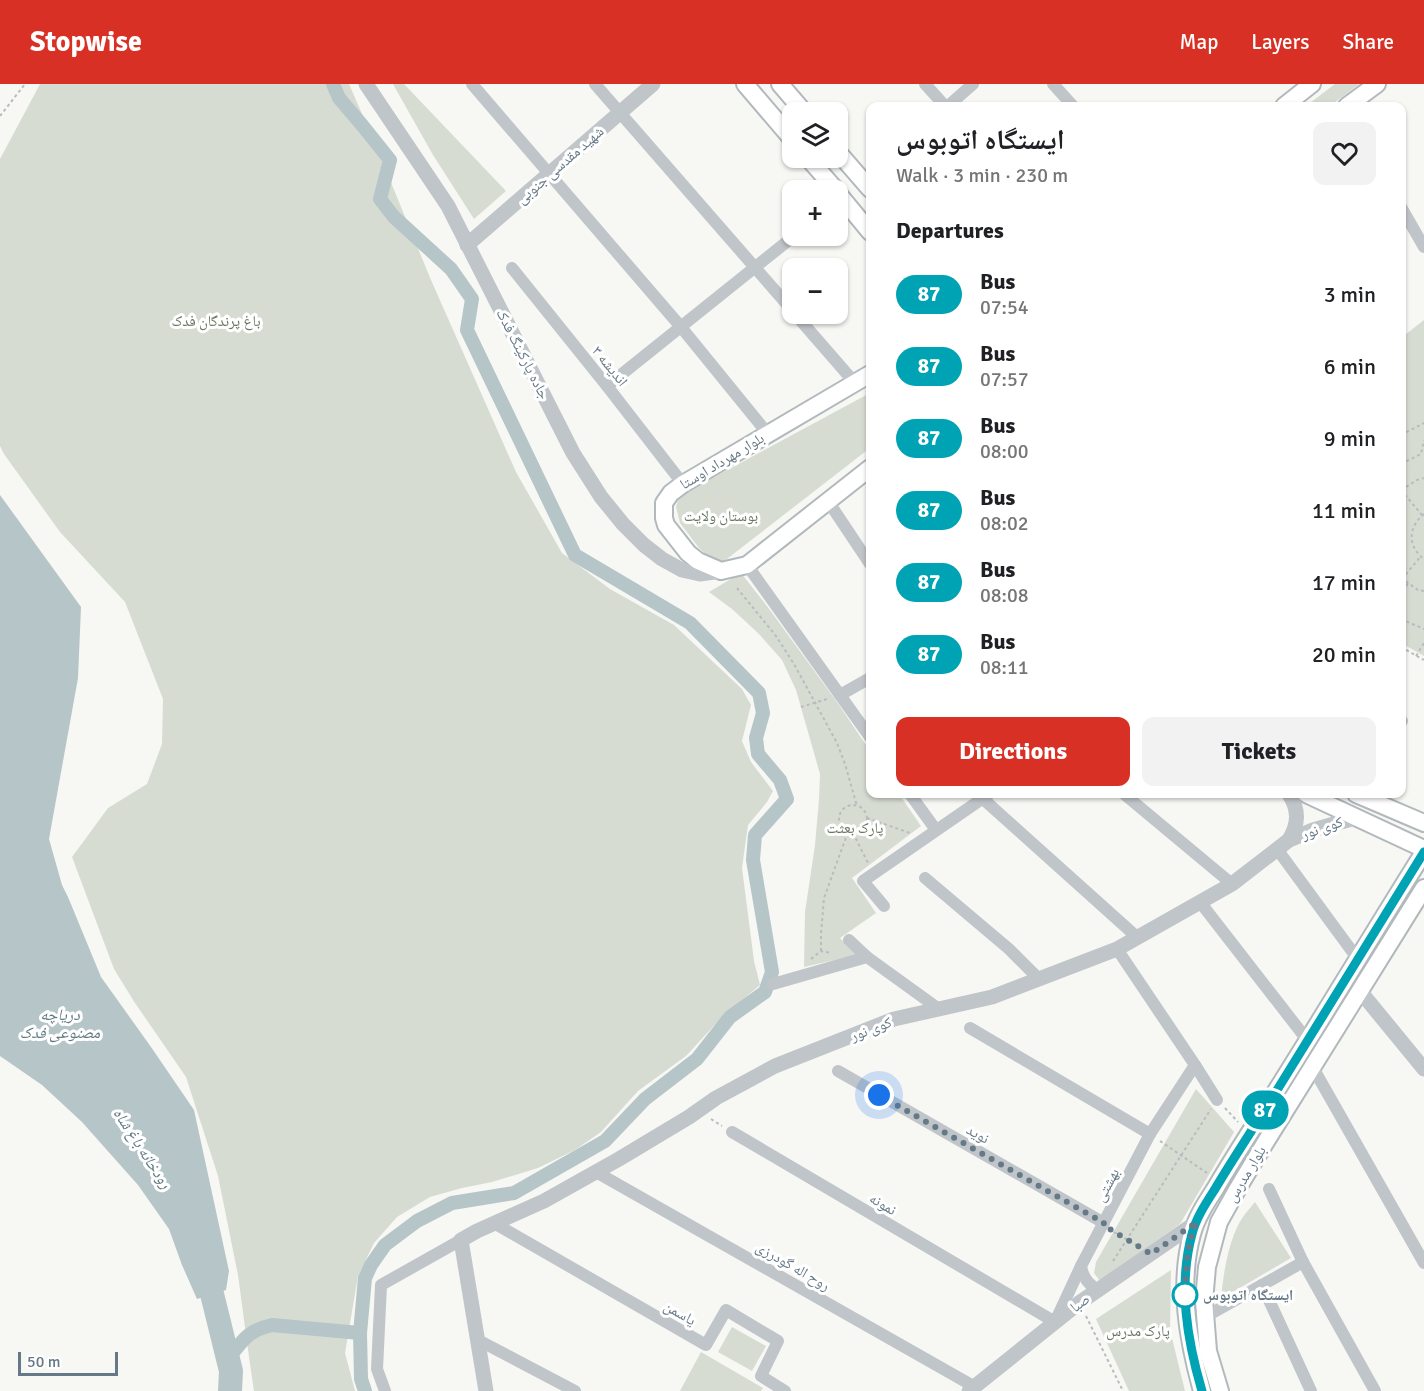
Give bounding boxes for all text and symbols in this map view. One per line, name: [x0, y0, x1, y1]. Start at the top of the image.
text: Stopwise: [30, 25, 142, 59]
text: Map: [1180, 29, 1218, 55]
text: Layers: [1251, 29, 1309, 55]
text: Share: [1342, 29, 1394, 55]
map controls: [782, 102, 848, 324]
button: layers: [782, 102, 848, 168]
street label: شهید مقدسی جنوبی: [513, 122, 608, 209]
button: heart: [1313, 122, 1376, 185]
text: ایستگاه اتوبوس: [896, 123, 1065, 157]
text: Walk · 3 min · 230 m: [896, 163, 1068, 188]
button: +: [782, 180, 848, 246]
text: Departures: [896, 217, 1004, 244]
button: −: [782, 258, 848, 324]
text: Bus: [980, 268, 1015, 295]
text: 87: [918, 281, 940, 307]
text: 3 min: [1324, 281, 1376, 308]
text: 07:54: [980, 295, 1029, 320]
street label: جاده پارکینگ فدک: [492, 306, 554, 403]
park label: باغ پرندگان فدک: [171, 312, 261, 331]
text: Bus: [980, 340, 1015, 367]
street label: اندیشه ۳: [588, 342, 632, 390]
text: 87: [918, 353, 940, 379]
text: 6 min: [1324, 353, 1376, 380]
text: 07:57: [980, 367, 1029, 392]
text: Bus: [980, 412, 1015, 439]
text: 87: [918, 425, 940, 451]
text: 9 min: [1324, 425, 1376, 452]
street label: بلوار مهرداد اوستا: [677, 429, 767, 493]
text: 08:00: [980, 439, 1029, 464]
text: Bus: [980, 484, 1015, 511]
text: 87: [918, 497, 940, 523]
text: 11 min: [1312, 497, 1376, 524]
park label: بوستان ولایت: [684, 507, 758, 526]
text: 08:02: [980, 511, 1029, 536]
text: Bus: [980, 556, 1015, 583]
text: 87: [918, 569, 940, 595]
text: 17 min: [1312, 569, 1376, 596]
text: 08:08: [980, 583, 1029, 608]
text: Bus: [980, 628, 1015, 655]
text: 87: [918, 641, 940, 667]
text: 20 min: [1312, 641, 1376, 668]
text: 08:11: [980, 655, 1029, 680]
button: Directions: [896, 717, 1130, 786]
button: Tickets: [1142, 717, 1376, 786]
street label: کوی نور: [1298, 813, 1345, 845]
park label: پارک بعثت: [827, 819, 883, 837]
water label: دریاچه مصنوعی فدک: [20, 1005, 101, 1043]
street label: کوی نور: [847, 1013, 895, 1046]
your location: [864, 1080, 894, 1110]
line badge: 87: [1238, 1090, 1292, 1130]
text: 87: [1254, 1097, 1276, 1123]
water label: رودخانه باغ شاه: [109, 1104, 176, 1193]
street label: نوید: [963, 1120, 993, 1148]
street label: بلوار مدرس: [1222, 1143, 1271, 1206]
street label: بهشتی: [1091, 1165, 1124, 1205]
street label: نمونه: [866, 1189, 900, 1219]
street label: روح اله گودرزی: [752, 1238, 834, 1295]
marker: ایستگاه اتوبوس: [1172, 1282, 1198, 1308]
place label: ایستگاه اتوبوس: [1203, 1286, 1293, 1304]
street label: صبا: [1067, 1290, 1093, 1316]
street label: یاسمن: [660, 1297, 699, 1330]
park label: پارک مدرس: [1106, 1322, 1170, 1341]
scale bar: [18, 1349, 118, 1376]
text: 50 m: [27, 1352, 61, 1372]

